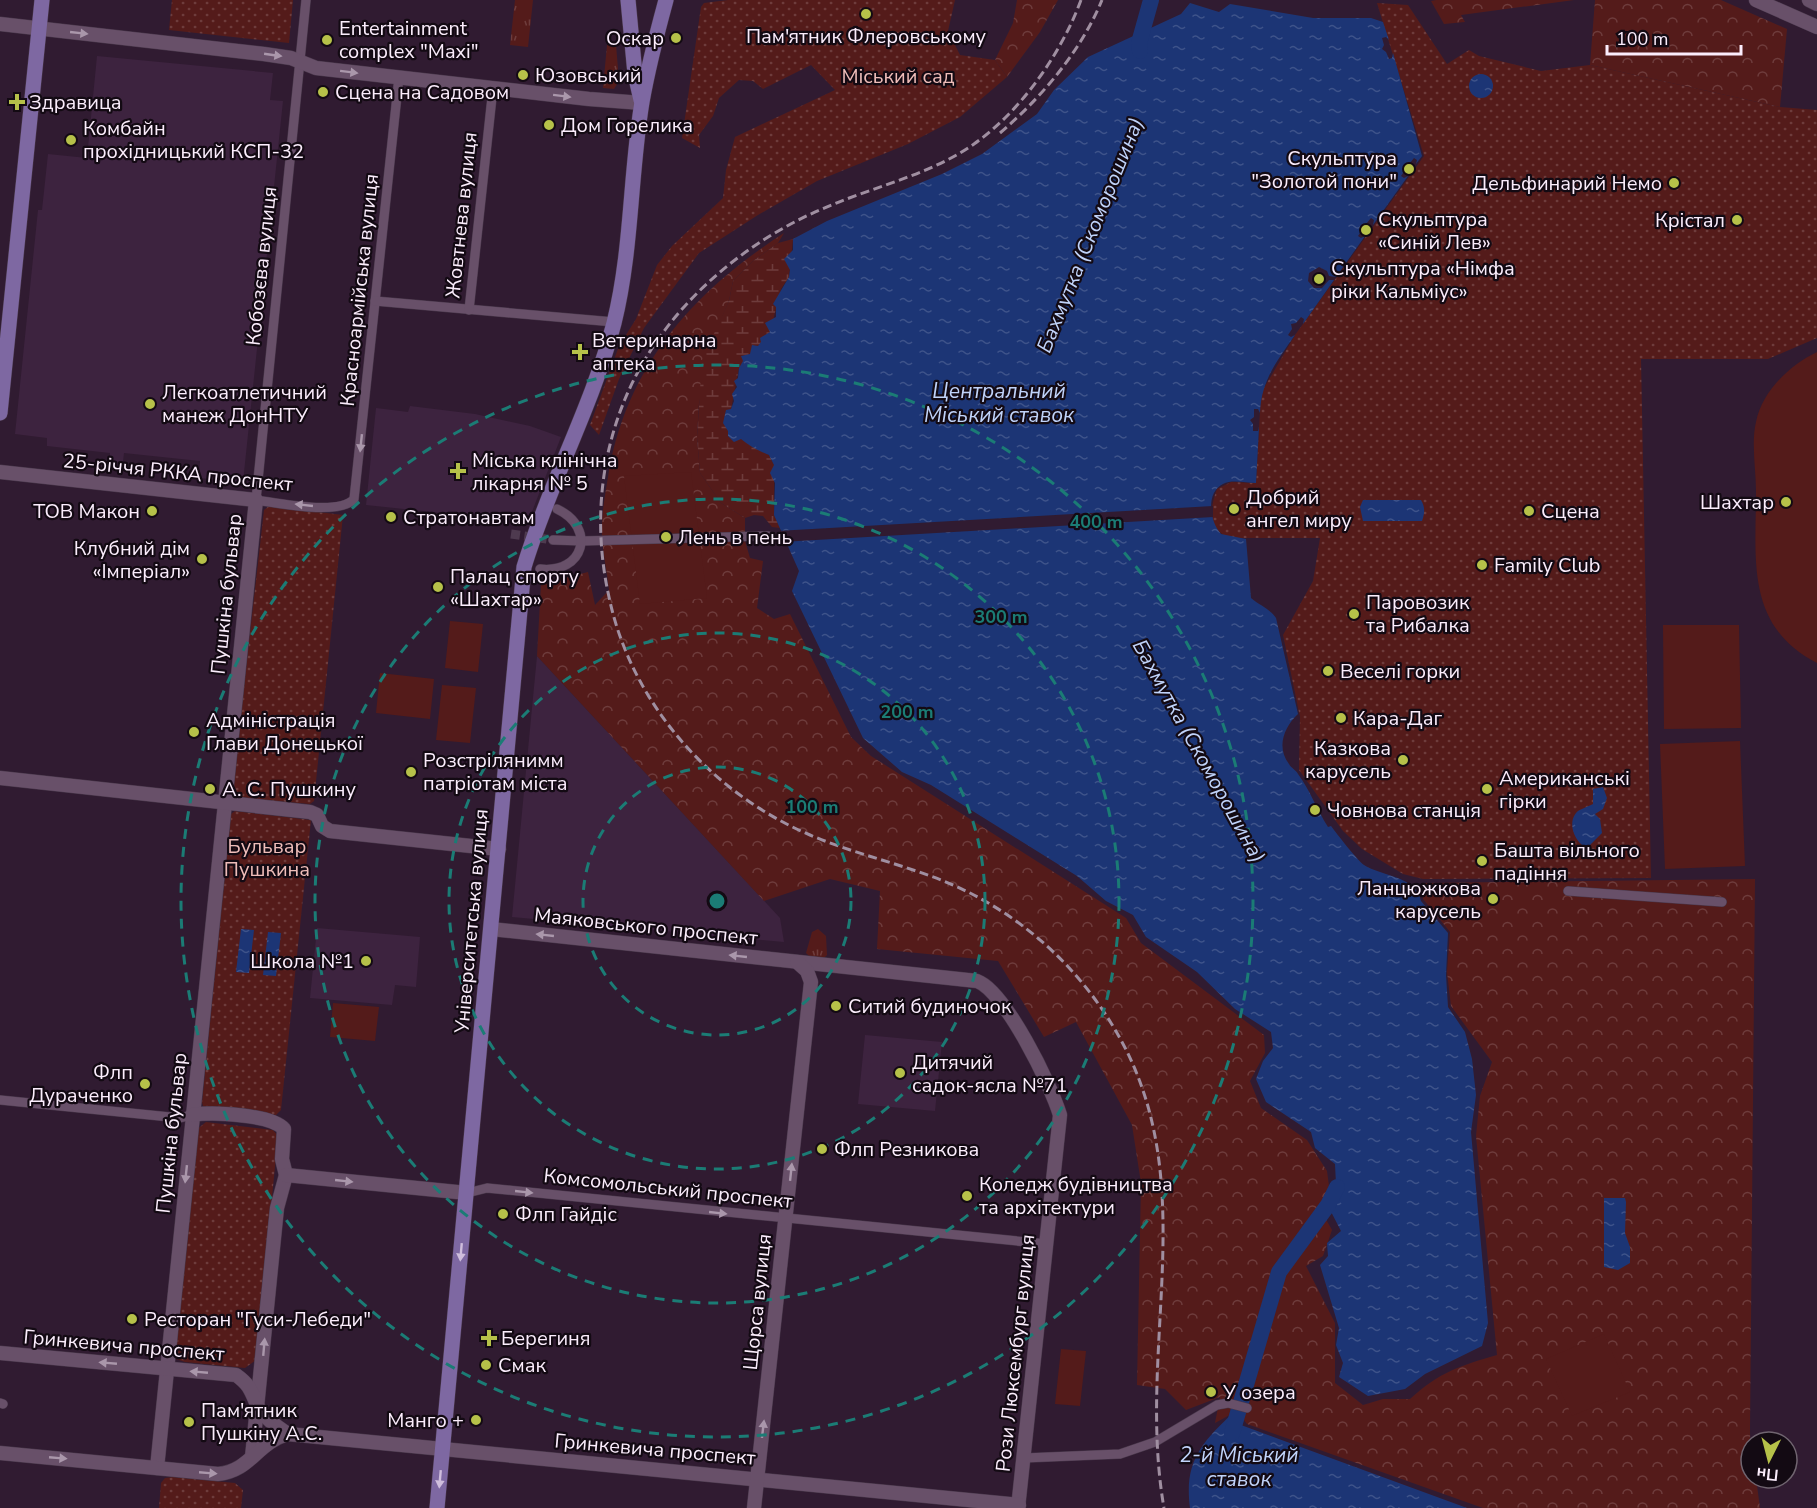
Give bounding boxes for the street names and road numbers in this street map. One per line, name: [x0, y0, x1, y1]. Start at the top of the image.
street label: Жовтнева вулиця: [439, 131, 484, 299]
street label: Красноармійська вулиця: [334, 172, 385, 408]
street label: Кобозєва вулиця: [240, 185, 283, 347]
street label: 25-річчя РККА проспект: [62, 447, 294, 498]
street label: Пушкіна бульвар: [205, 512, 248, 676]
street label: Університетська вулиця: [448, 808, 495, 1035]
street label: Маяковського проспект: [533, 901, 759, 952]
street label: Пушкіна бульвар: [150, 1051, 193, 1215]
street label: Комсомольський проспект: [542, 1162, 794, 1215]
street label: Щорса вулиця: [737, 1232, 778, 1372]
street label: Рози Люксембург вулиця: [990, 1233, 1041, 1473]
street label: Гринкевича проспект: [22, 1323, 226, 1368]
street label: Гринкевича проспект: [553, 1427, 757, 1472]

